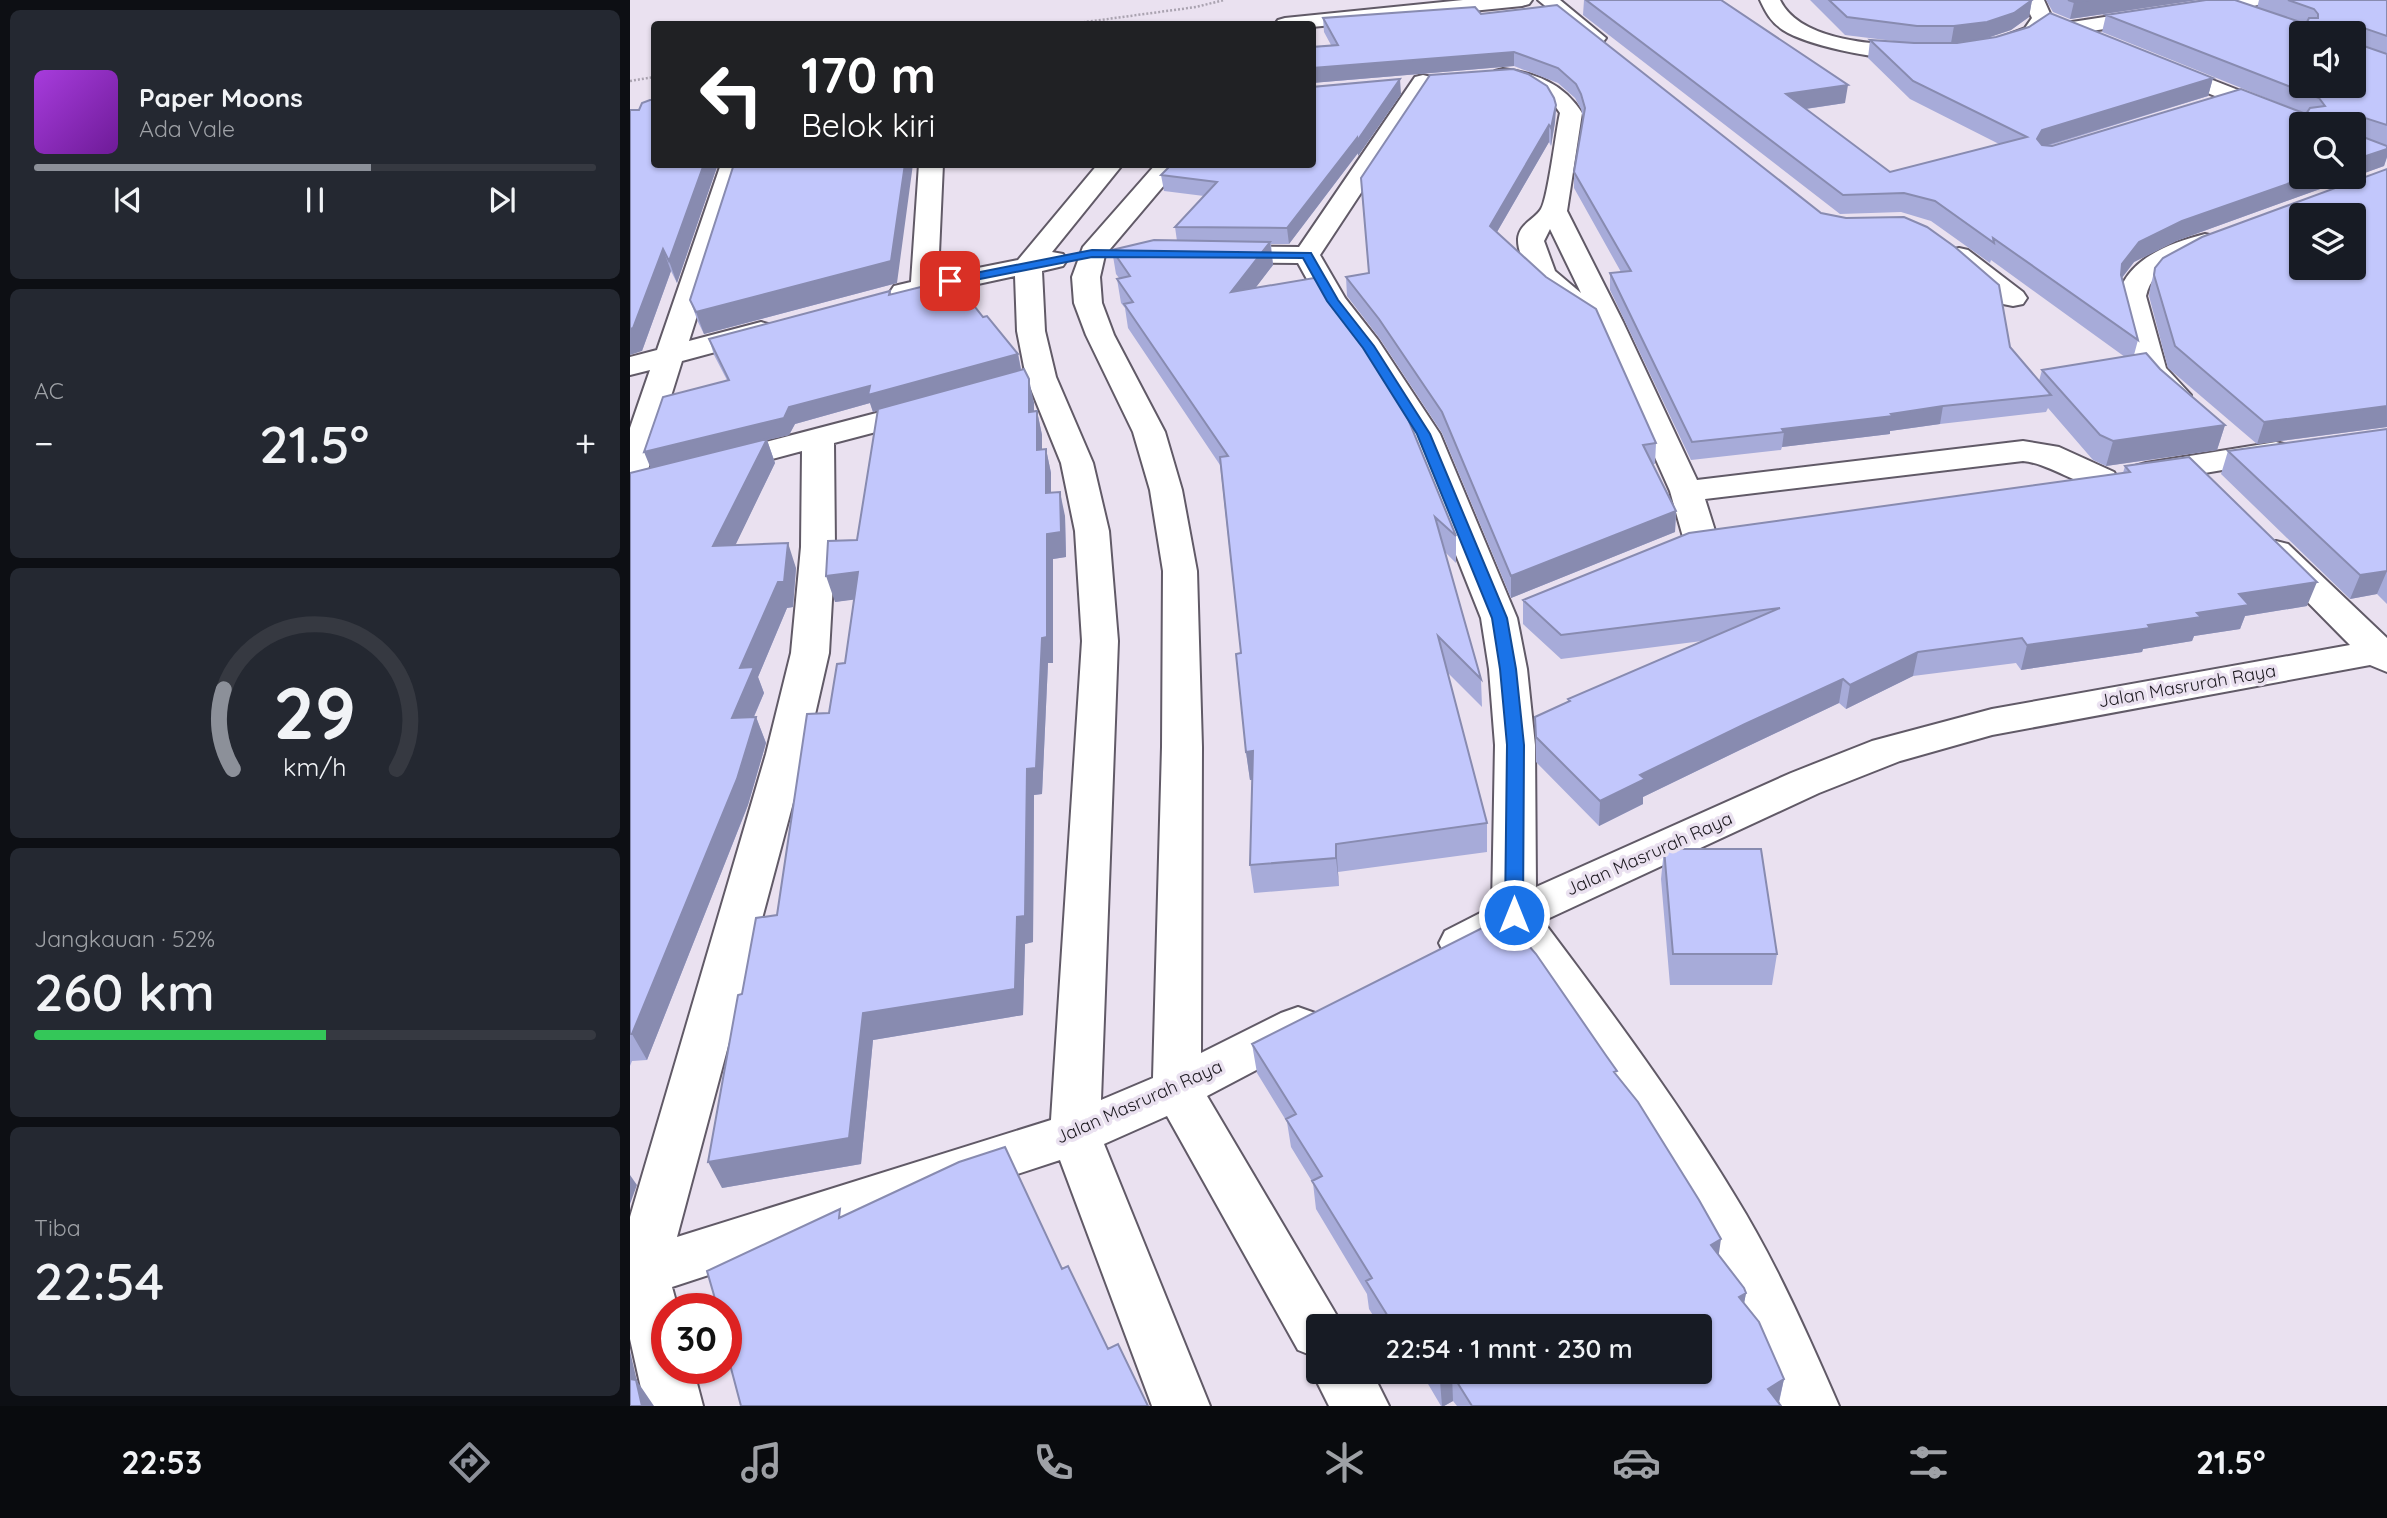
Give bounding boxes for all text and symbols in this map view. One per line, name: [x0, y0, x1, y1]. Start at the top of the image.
map controls: [2289, 21, 2366, 280]
button: sound: [2289, 21, 2366, 98]
text: 170 m: [801, 44, 936, 105]
icon: left: [686, 49, 777, 140]
text: Paper Moons: [139, 81, 303, 114]
text: Belok kiri: [801, 105, 935, 145]
button: search: [2289, 112, 2366, 189]
text: Ada Vale: [139, 114, 235, 143]
icon: previous: [109, 181, 147, 219]
icon: pause: [296, 181, 334, 219]
icon: next: [483, 181, 521, 219]
button: layers: [2289, 203, 2366, 280]
pin: [920, 251, 980, 311]
icon: arrive: [931, 262, 969, 300]
text: AC: [34, 376, 64, 405]
text: 21.5°: [259, 411, 369, 476]
text: −: [34, 419, 54, 467]
text: +: [575, 419, 596, 467]
street label: Jalan Masrurah Raya: [2096, 659, 2278, 712]
text: 29: [274, 666, 356, 757]
text: km/h: [283, 751, 347, 782]
street label: Jalan Masrurah Raya: [1562, 806, 1736, 901]
position arrow: [1477, 878, 1551, 952]
text: Jangkauan · 52%: [34, 924, 215, 953]
text: 260 km: [34, 959, 215, 1024]
street label: Jalan Masrurah Raya: [1052, 1054, 1226, 1149]
text: Tiba: [34, 1213, 81, 1242]
text: 22:54: [34, 1248, 164, 1313]
speed limit sign: 30: [651, 1293, 742, 1384]
text: 22:54 · 1 mnt · 230 m: [1385, 1332, 1633, 1365]
icon: directions: [445, 1438, 494, 1487]
icon: music: [737, 1438, 786, 1487]
icon: phone: [1029, 1438, 1078, 1487]
icon: climate: [1320, 1438, 1369, 1487]
icon: car: [1612, 1438, 1661, 1487]
icon: filters: [1904, 1438, 1953, 1487]
text: 22:53: [121, 1442, 202, 1482]
text: 21.5°: [2196, 1442, 2266, 1482]

